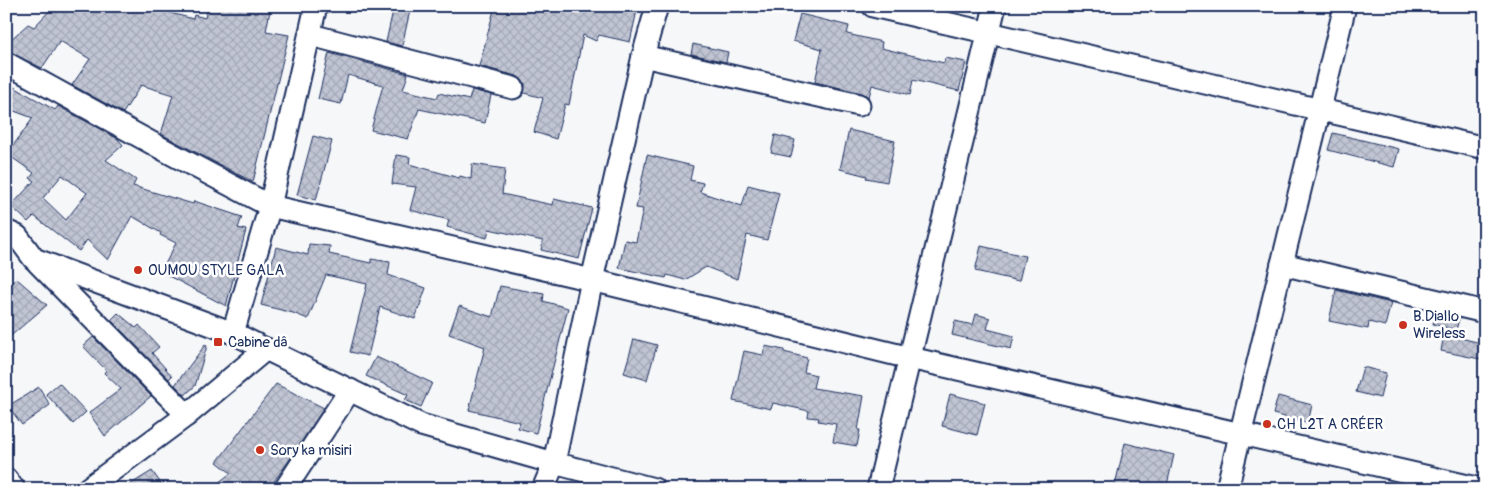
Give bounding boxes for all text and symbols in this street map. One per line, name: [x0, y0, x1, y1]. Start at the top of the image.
place label: OUMOU STYLE GALA: [148, 261, 284, 280]
marker: OUMOU STYLE GALA: [132, 264, 144, 276]
place label: B.Diallo Wireless: [1413, 307, 1466, 343]
marker: B.Diallo Wireless: [1397, 319, 1409, 331]
place label: Cabine dâ: [228, 333, 288, 352]
marker: Cabine dâ: [212, 336, 224, 348]
place label: CH L2T A CRÉER: [1277, 415, 1384, 434]
marker: CH L2T A CRÉER: [1261, 418, 1273, 430]
place label: Sory ka misiri: [270, 441, 352, 460]
marker: Sory ka misiri: [254, 444, 266, 456]

